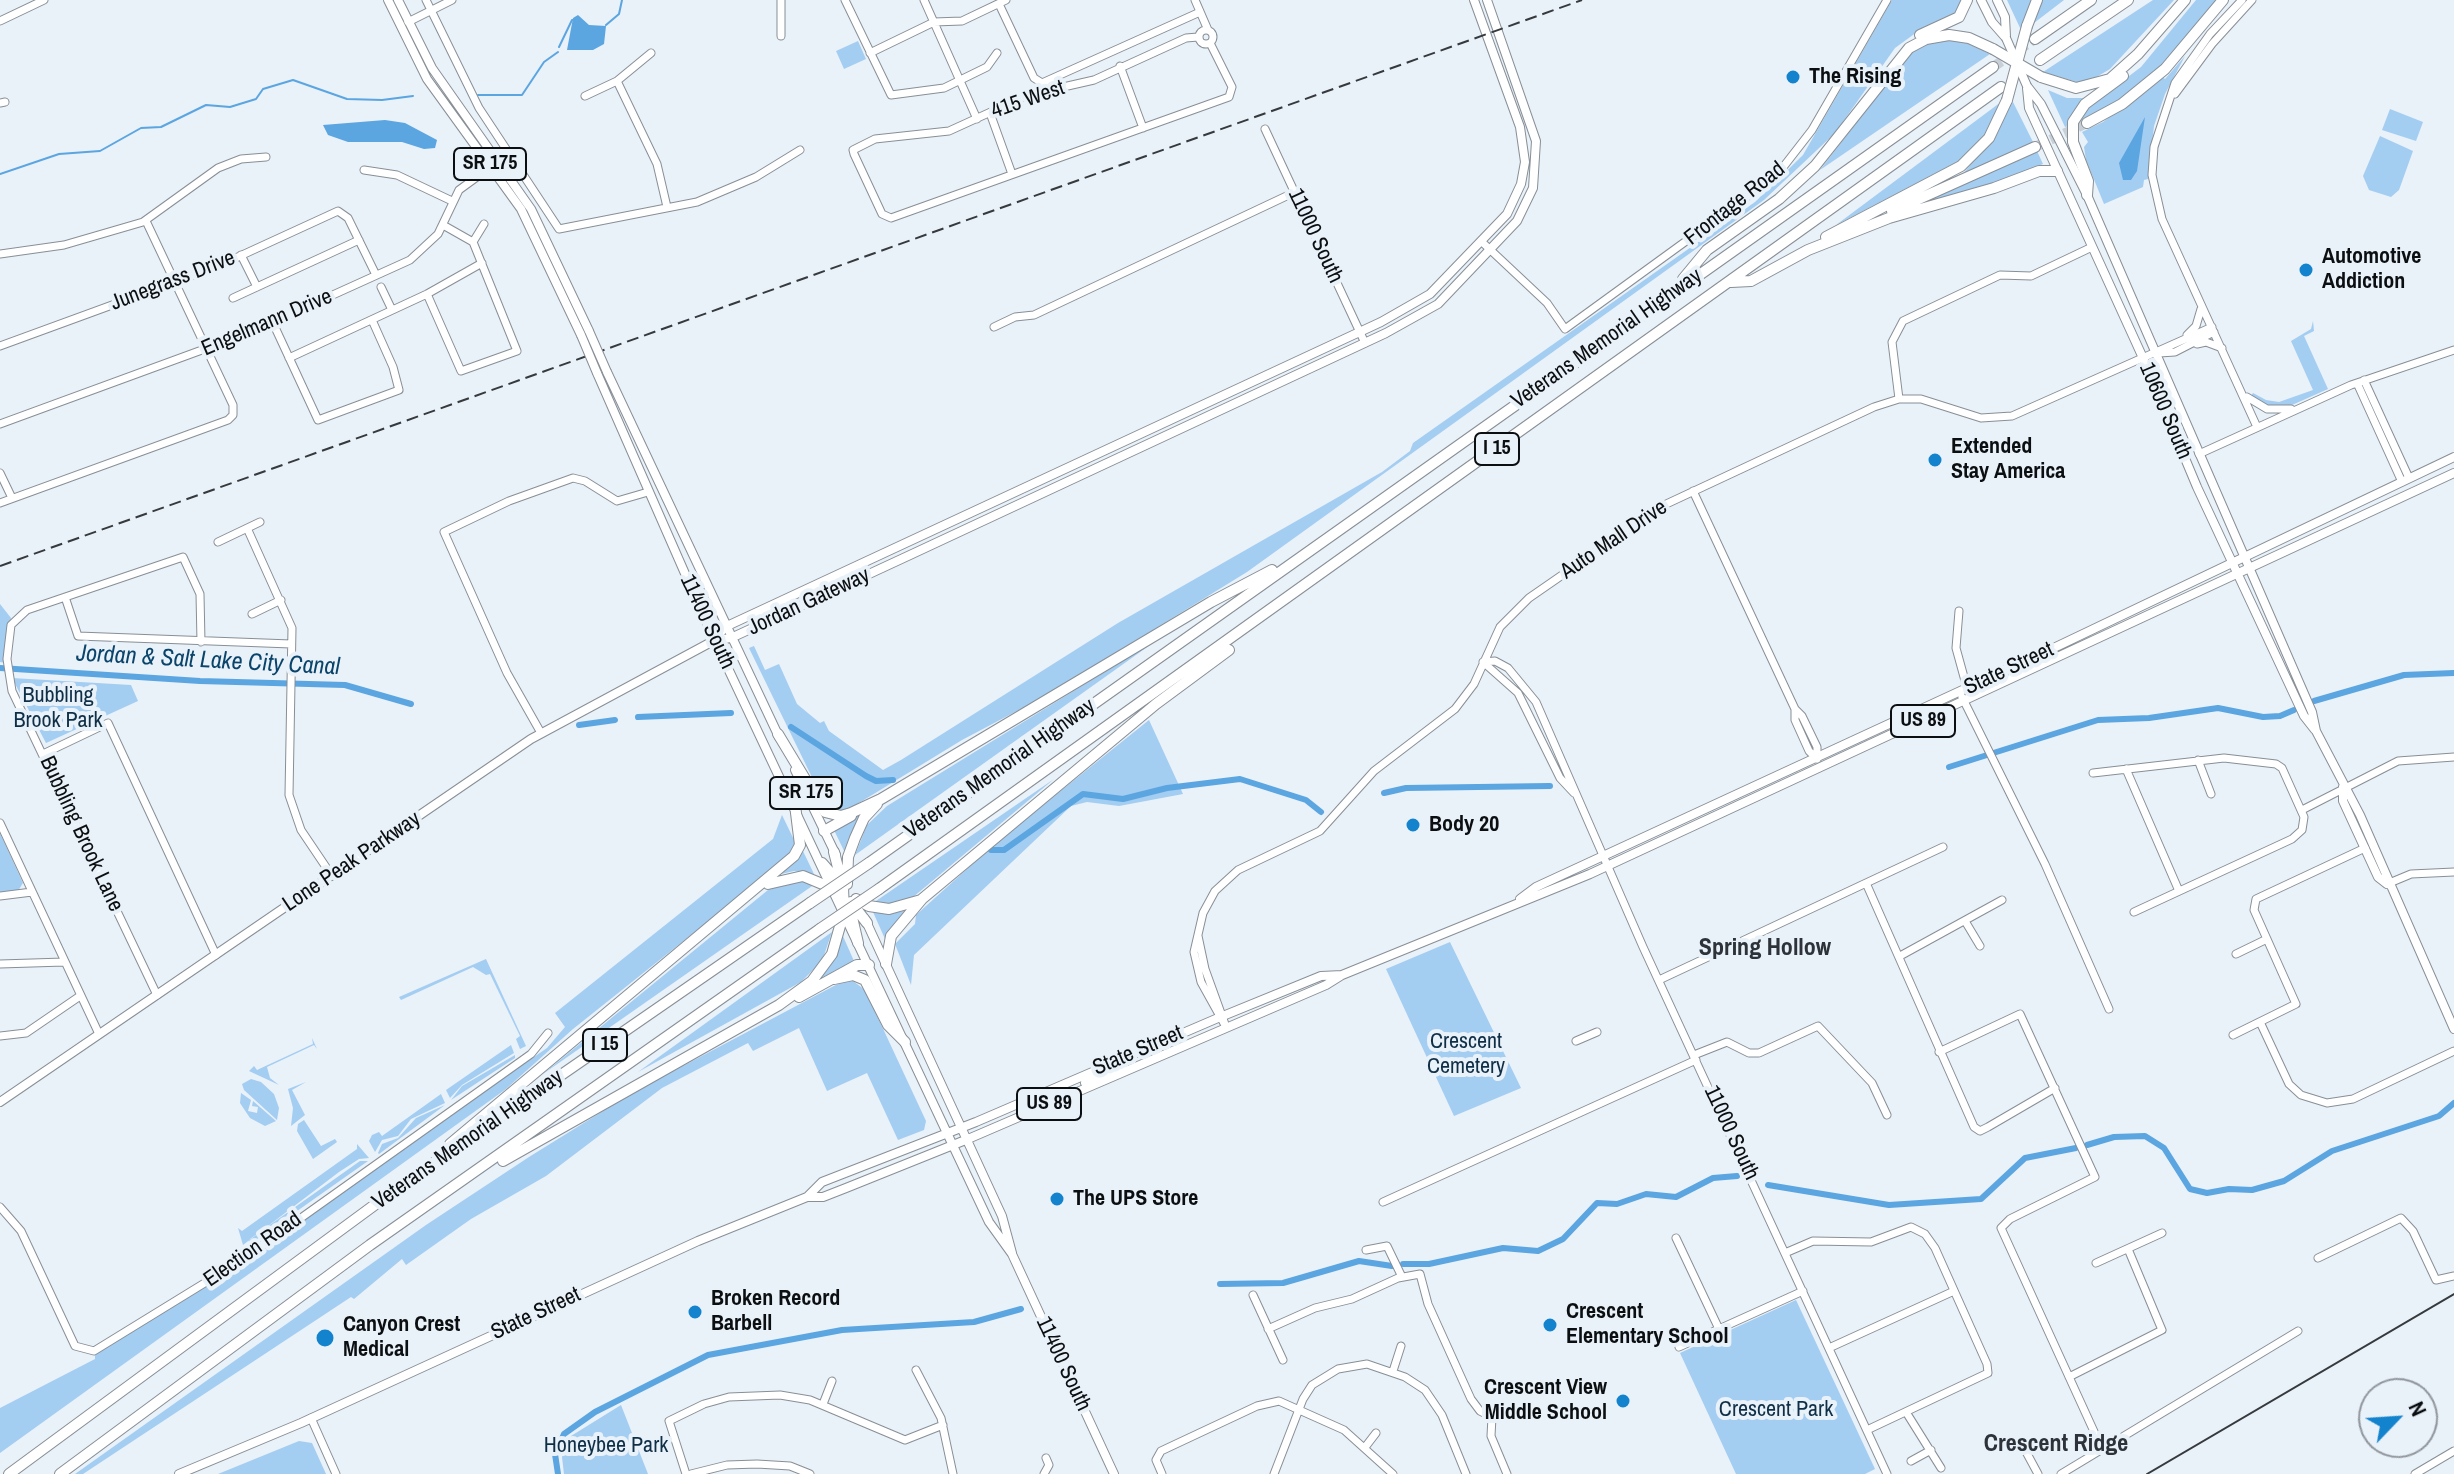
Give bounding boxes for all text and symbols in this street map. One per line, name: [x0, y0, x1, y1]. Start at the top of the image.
place label: The Rising: [1809, 64, 1901, 90]
marker: The Rising: [1784, 68, 1802, 86]
street label: 415 West: [988, 75, 1068, 125]
road number: SR 175: [454, 148, 526, 180]
street label: Frontage Road: [1679, 157, 1791, 251]
street label: 11000 South: [1282, 185, 1348, 287]
place label: Automotive Addiction: [2322, 244, 2421, 296]
street label: Junegrass Drive: [107, 245, 239, 317]
marker: Automotive Addiction: [2297, 261, 2315, 279]
street label: Veterans Memorial Highway: [1507, 263, 1707, 415]
street label: Engelmann Drive: [198, 284, 336, 362]
street label: 10600 South: [2133, 359, 2197, 463]
road number: I 15: [1475, 433, 1519, 465]
place label: Extended Stay America: [1951, 434, 2065, 486]
marker: Extended Stay America: [1926, 451, 1944, 469]
street label: Auto Mall Drive: [1556, 495, 1672, 585]
street label: Jordan Gateway: [744, 562, 874, 642]
street label: 11400 South: [674, 571, 740, 673]
street label: State Street: [1960, 637, 2058, 701]
water label: Jordan & Salt Lake City Canal: [76, 640, 340, 682]
park label: Bubbling Brook Park: [13, 683, 103, 734]
street label: Veterans Memorial Highway: [900, 693, 1100, 845]
road number: US 89: [1891, 705, 1955, 737]
street label: Bubbling Brook Lane: [33, 752, 129, 916]
road number: SR 175: [770, 777, 842, 809]
street label: Lone Peak Parkway: [278, 806, 426, 918]
place label: Body 20: [1429, 812, 1499, 838]
marker: Body 20: [1404, 816, 1422, 834]
district label: Spring Hollow: [1699, 935, 1831, 963]
street label: State Street: [1089, 1020, 1187, 1082]
road number: I 15: [583, 1029, 627, 1061]
park label: Crescent Cemetery: [1427, 1029, 1505, 1080]
street label: Veterans Memorial Highway: [368, 1064, 568, 1216]
street label: 11000 South: [1698, 1082, 1764, 1184]
road number: US 89: [1017, 1088, 1081, 1120]
place label: The UPS Store: [1073, 1186, 1198, 1212]
marker: The UPS Store: [1048, 1190, 1066, 1208]
street label: Election Road: [199, 1207, 307, 1293]
street label: State Street: [487, 1282, 585, 1346]
place label: Broken Record Barbell: [711, 1286, 840, 1338]
place label: Crescent Elementary School: [1566, 1299, 1728, 1350]
marker: Broken Record Barbell: [686, 1303, 704, 1321]
place label: Canyon Crest Medical: [343, 1312, 460, 1364]
street label: 11400 South: [1030, 1313, 1096, 1415]
marker: Crescent Elementary School: [1541, 1316, 1559, 1334]
marker: Canyon Crest Medical: [314, 1327, 336, 1349]
place label: Crescent View Middle School: [1484, 1375, 1607, 1426]
north arrow: [2358, 1378, 2438, 1458]
marker: Crescent View Middle School: [1614, 1392, 1632, 1410]
text: N: [2402, 1396, 2434, 1421]
park label: Crescent Park: [1719, 1397, 1833, 1423]
district label: Crescent Ridge: [1984, 1431, 2128, 1459]
park label: Honeybee Park: [544, 1433, 668, 1459]

